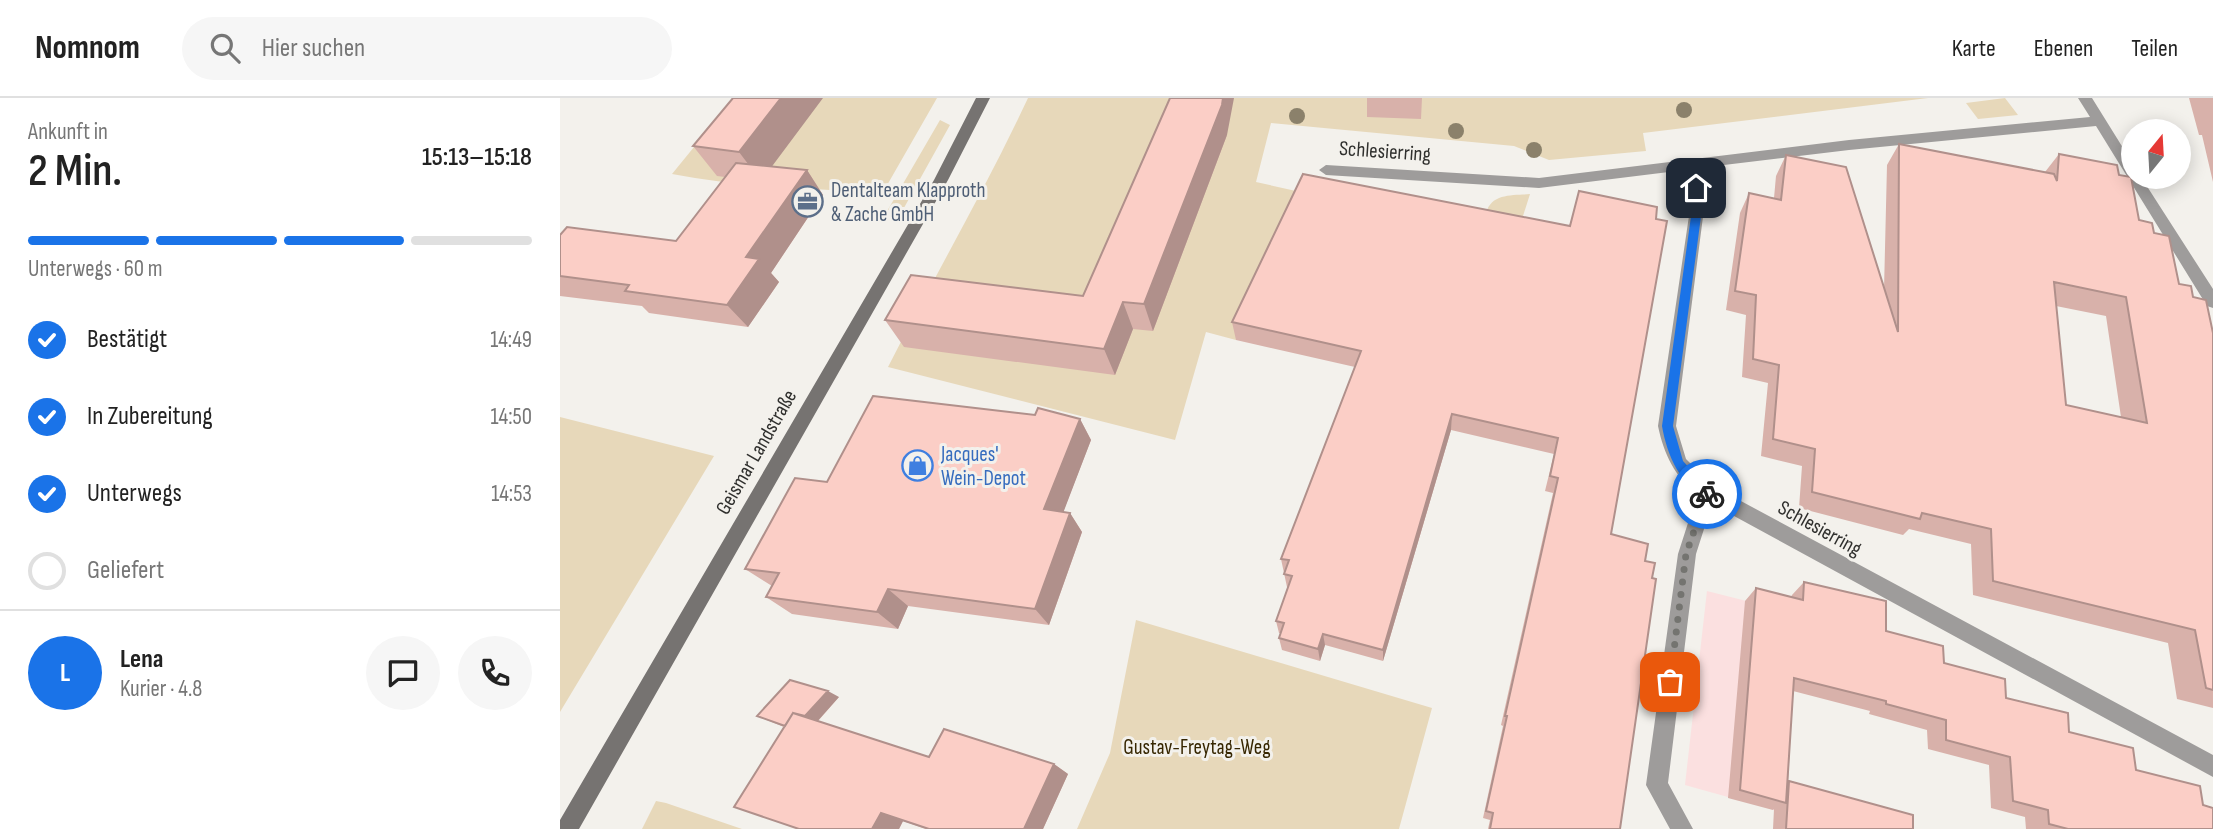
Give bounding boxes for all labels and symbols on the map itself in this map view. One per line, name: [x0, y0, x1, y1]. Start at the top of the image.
north arrow: [2121, 119, 2191, 189]
street label: Schlesierring: [1338, 136, 1432, 167]
pin: [1666, 158, 1726, 218]
place label: Dentalteam Klapproth & Zache GmbH: [831, 178, 986, 227]
office icon: Dentalteam Klapproth & Zache GmbH: [791, 185, 825, 219]
street label: Geismar Landstraße: [711, 385, 802, 519]
place label: Jacques' Wein-Depot: [940, 442, 1026, 491]
shop icon: Jacques' Wein-Depot: [901, 449, 935, 483]
courier: [1672, 459, 1742, 529]
street label: Schlesierring: [1773, 495, 1866, 562]
pin: [1640, 652, 1700, 712]
park label: Gustav-Freytag-Weg: [1123, 735, 1271, 760]

